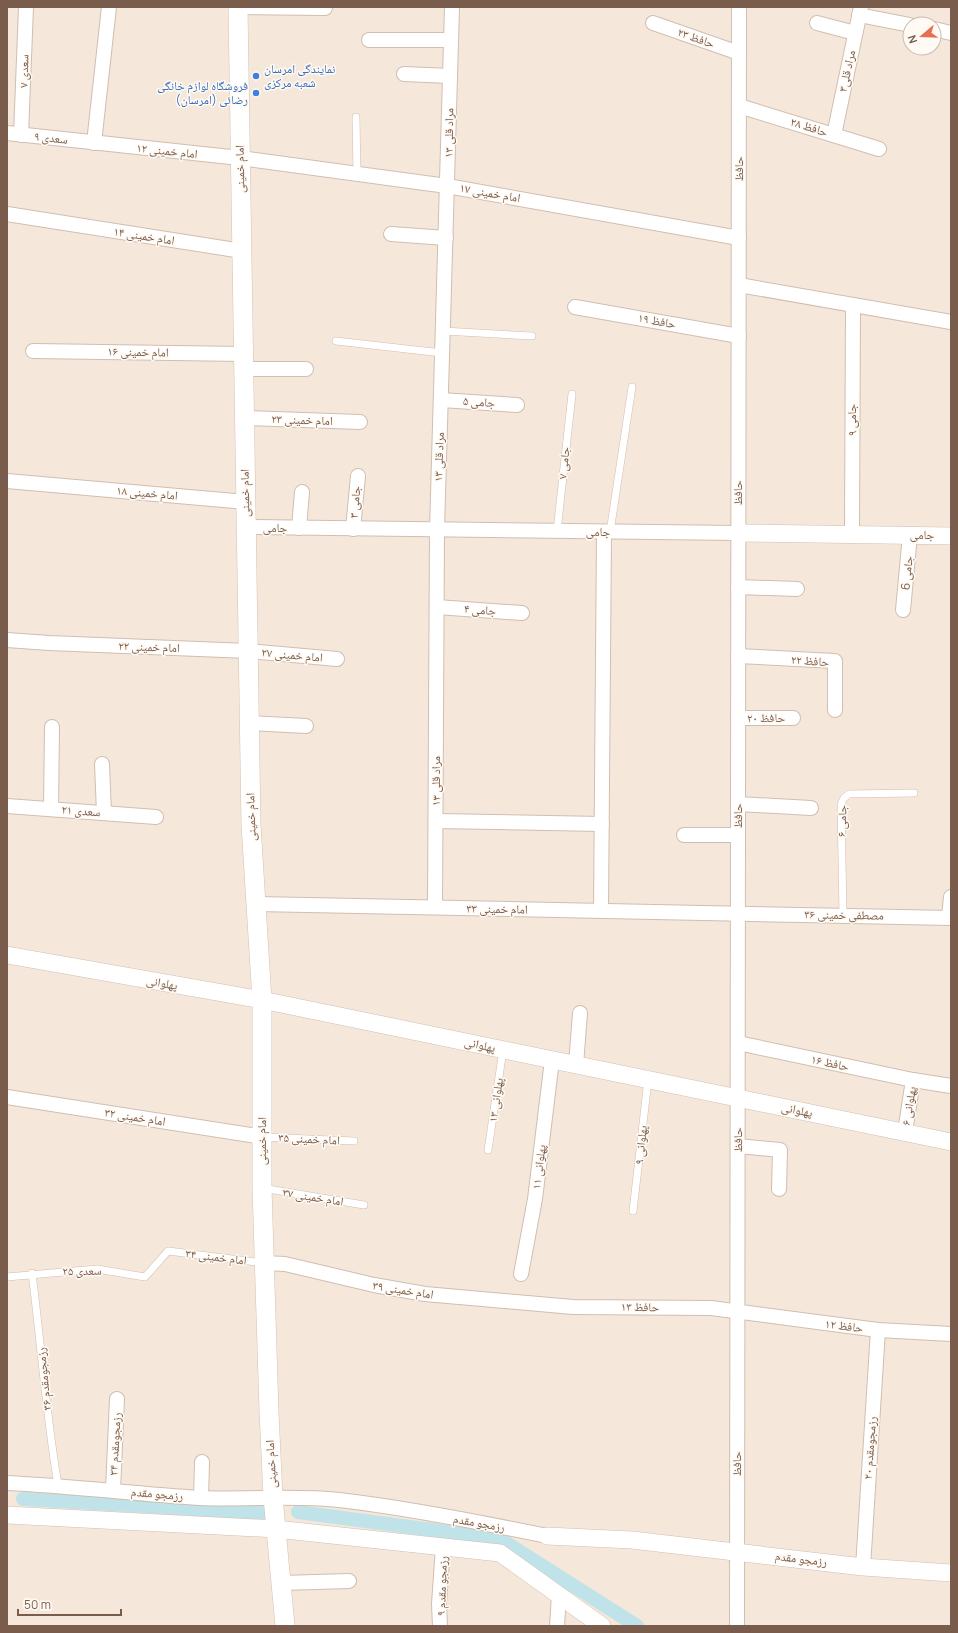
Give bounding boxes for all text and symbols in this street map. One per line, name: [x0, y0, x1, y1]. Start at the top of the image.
north arrow: [902, 16, 942, 56]
street label: حافظ ۲۳: [675, 23, 717, 52]
text: N: [904, 33, 920, 46]
street label: مراد قلی۳: [834, 49, 859, 93]
street label: سعدی ۷: [14, 54, 33, 88]
place label: نمایندگی امرسان شعبه مرکزی: [264, 60, 335, 91]
marker: نمایندگی امرسان شعبه مرکزی: [251, 71, 261, 81]
place label: فروشگاه لوازم خانگی رضائی (امرسان): [157, 77, 248, 108]
marker: فروشگاه لوازم خانگی رضائی (امرسان): [251, 88, 261, 98]
street label: مراد قلی ۱۳: [440, 108, 457, 158]
street label: حافظ ۲۸: [788, 113, 830, 140]
street label: سعدی ۹: [33, 127, 69, 148]
street label: امام خمینی ۱۲: [136, 139, 199, 162]
street label: امام خمینی: [231, 145, 248, 193]
street label: حافظ: [730, 156, 747, 182]
street label: امام خمینی ۱۷: [458, 179, 522, 206]
street label: امام خمینی ۱۴: [112, 222, 176, 249]
street label: حافظ ۱۹: [637, 309, 678, 332]
street label: امام خمینی ۱۶: [107, 342, 169, 361]
street label: جامی ۵: [462, 392, 496, 411]
street label: جامی ۹: [843, 404, 860, 436]
street label: امام خمینی ۲۳: [271, 410, 333, 429]
street label: مراد قلی ۱۳: [429, 432, 448, 482]
street label: جامی ۷: [553, 446, 574, 480]
street label: امام خمینی: [236, 469, 253, 517]
street label: حافظ: [729, 480, 746, 506]
street label: امام خمینی ۱۸: [116, 481, 179, 504]
street label: جامی ۳: [345, 485, 364, 519]
street label: جامی: [263, 519, 288, 536]
street label: جامی: [586, 523, 611, 540]
street label: جامی: [910, 526, 935, 543]
street label: جامی 6: [896, 555, 917, 591]
street label: جامی ۴: [463, 600, 497, 619]
street label: امام خمینی ۲۲: [118, 637, 180, 656]
street label: امام خمینی ۲۷: [261, 643, 324, 666]
street label: حافظ ۲۲: [790, 651, 830, 670]
street label: حافظ ۲۰: [747, 709, 785, 726]
street label: مراد قلی ۱۳: [427, 756, 444, 806]
street label: امام خمینی: [241, 792, 260, 841]
street label: سعدی ۲۱: [61, 801, 101, 820]
street label: حافظ: [729, 803, 746, 829]
street label: جامی ۶: [832, 804, 851, 837]
street label: امام خمینی ۳۳: [466, 899, 528, 918]
street label: مصطفی خمینی ۳۶: [804, 905, 884, 924]
street label: پهلوانی: [145, 971, 180, 994]
street label: پهلوانی: [463, 1033, 498, 1056]
street label: حافظ ۱۶: [810, 1050, 851, 1075]
street label: پهلوانی ۱۳: [484, 1076, 507, 1123]
street label: پهلوانی ۶: [897, 1085, 920, 1127]
street label: پهلوانی: [780, 1098, 815, 1121]
street label: امام خمینی ۳۲: [103, 1103, 167, 1130]
street label: امام خمینی: [253, 1117, 270, 1165]
street label: پهلوانی ۹: [630, 1124, 651, 1165]
street label: حافظ: [729, 1127, 746, 1153]
street label: امام خمینی ۳۵: [278, 1128, 340, 1149]
street label: پهلوانی ۱۱: [527, 1143, 550, 1190]
street label: امام خمینی ۳۷: [281, 1183, 345, 1210]
street label: امام خمینی ۳۴: [185, 1244, 248, 1269]
street label: سعدی ۲۵: [62, 1262, 102, 1279]
street label: امام خمینی ۳۹: [371, 1276, 435, 1303]
street label: حافظ ۱۳: [621, 1298, 660, 1315]
street label: حافظ ۱۲: [824, 1315, 864, 1336]
street label: رزمجومقدم ۳۶: [32, 1346, 55, 1411]
street label: رزمجومقدم ۳۴: [104, 1412, 125, 1476]
street label: رزمجومقدم ۲۰: [859, 1415, 880, 1480]
street label: امام خمینی: [261, 1439, 280, 1489]
street label: حافظ: [728, 1451, 745, 1477]
street label: رزمجو مقدم: [130, 1483, 184, 1504]
street label: رزمجو مقدم: [452, 1510, 507, 1535]
street label: رزمجو مقدم: [774, 1547, 828, 1570]
street label: رزمجو مقدم ۹: [432, 1555, 451, 1616]
scale bar: [18, 1591, 121, 1617]
text: 50 m: [24, 1596, 51, 1613]

